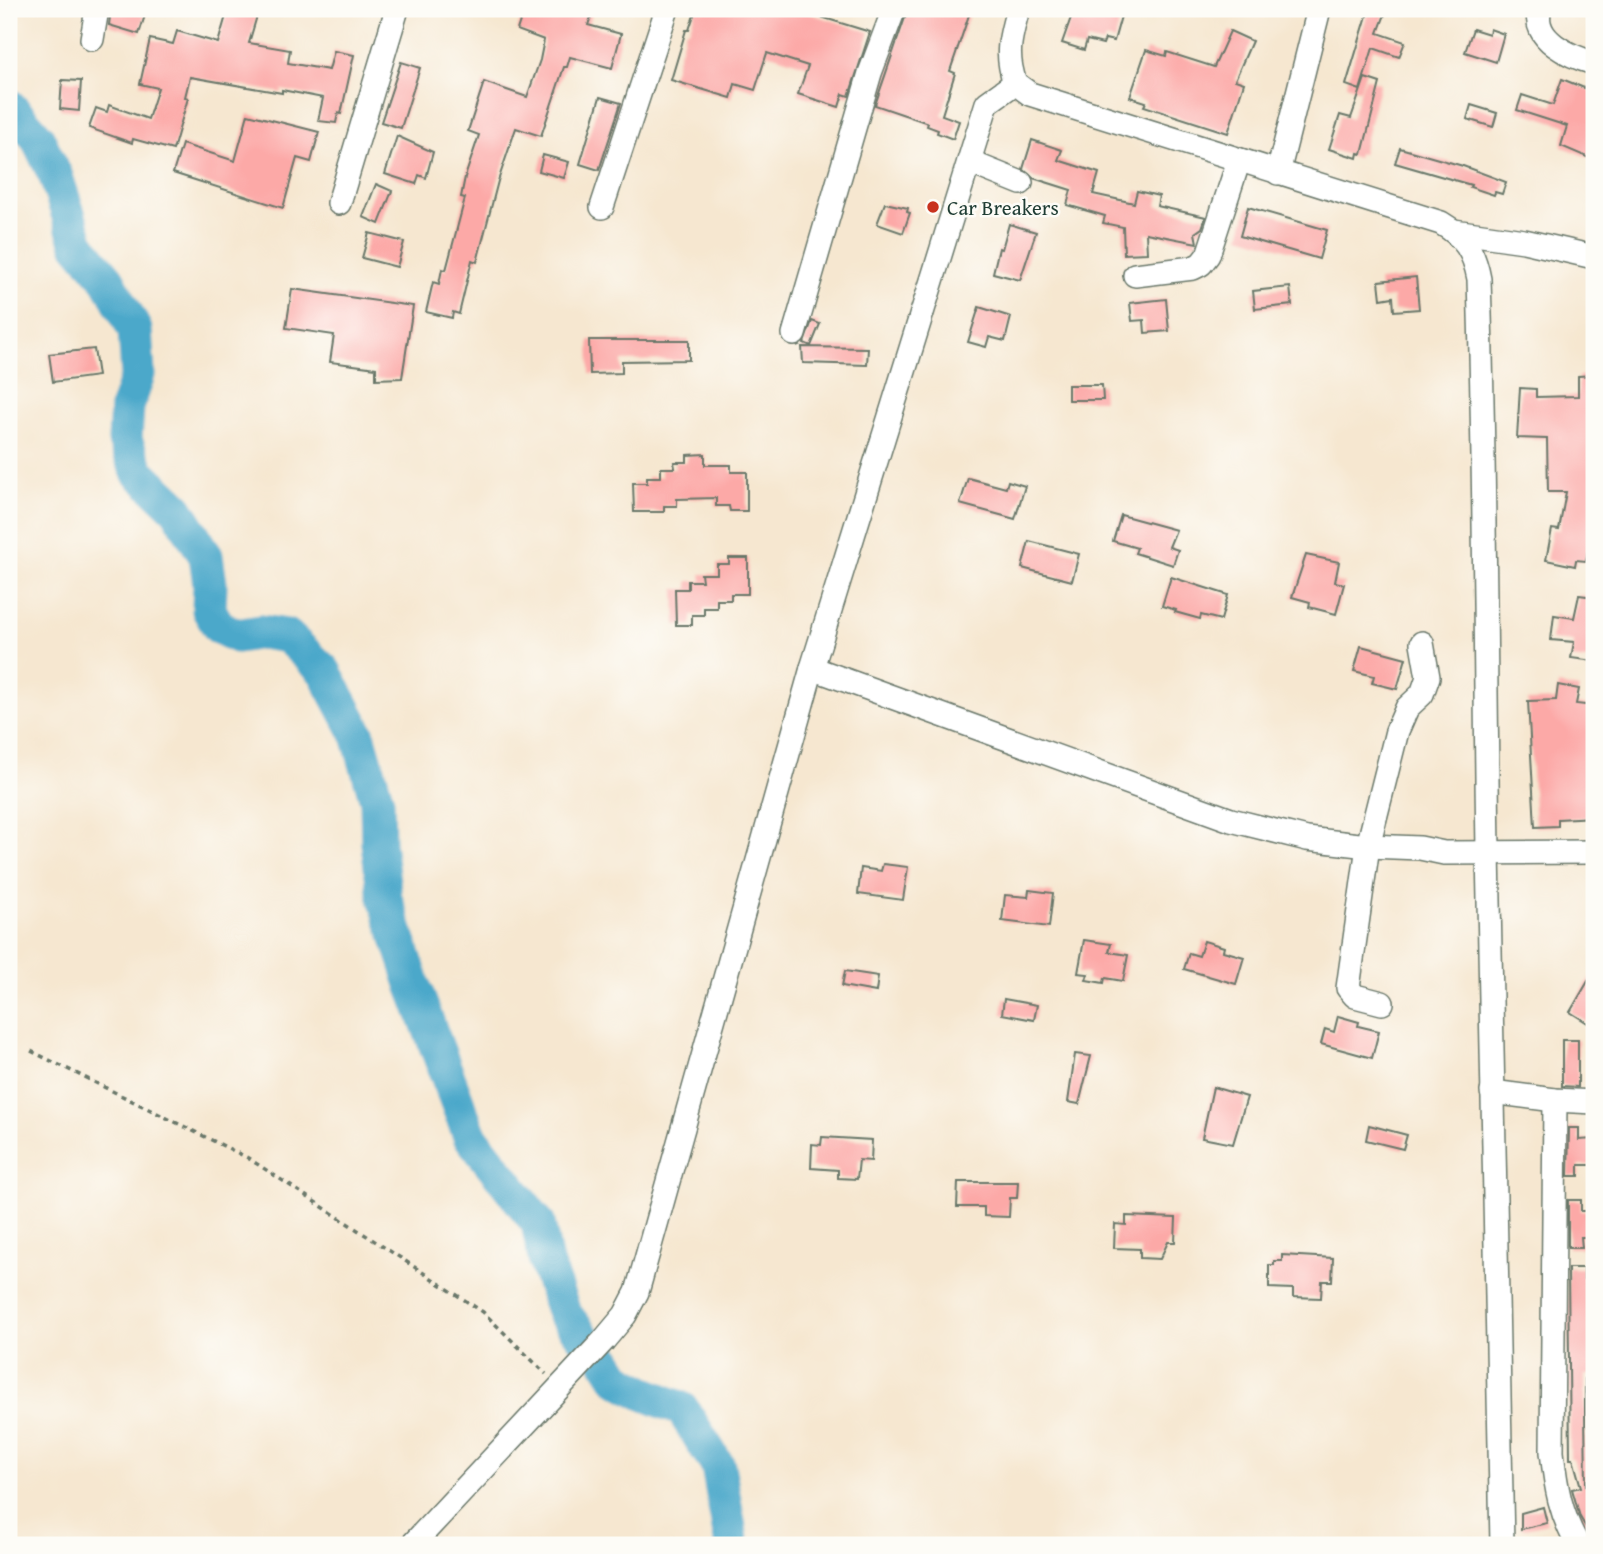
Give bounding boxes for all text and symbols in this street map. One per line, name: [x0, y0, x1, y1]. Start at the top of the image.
place label: Car Breakers: [947, 192, 1059, 223]
marker: Car Breakers: [925, 199, 941, 215]

